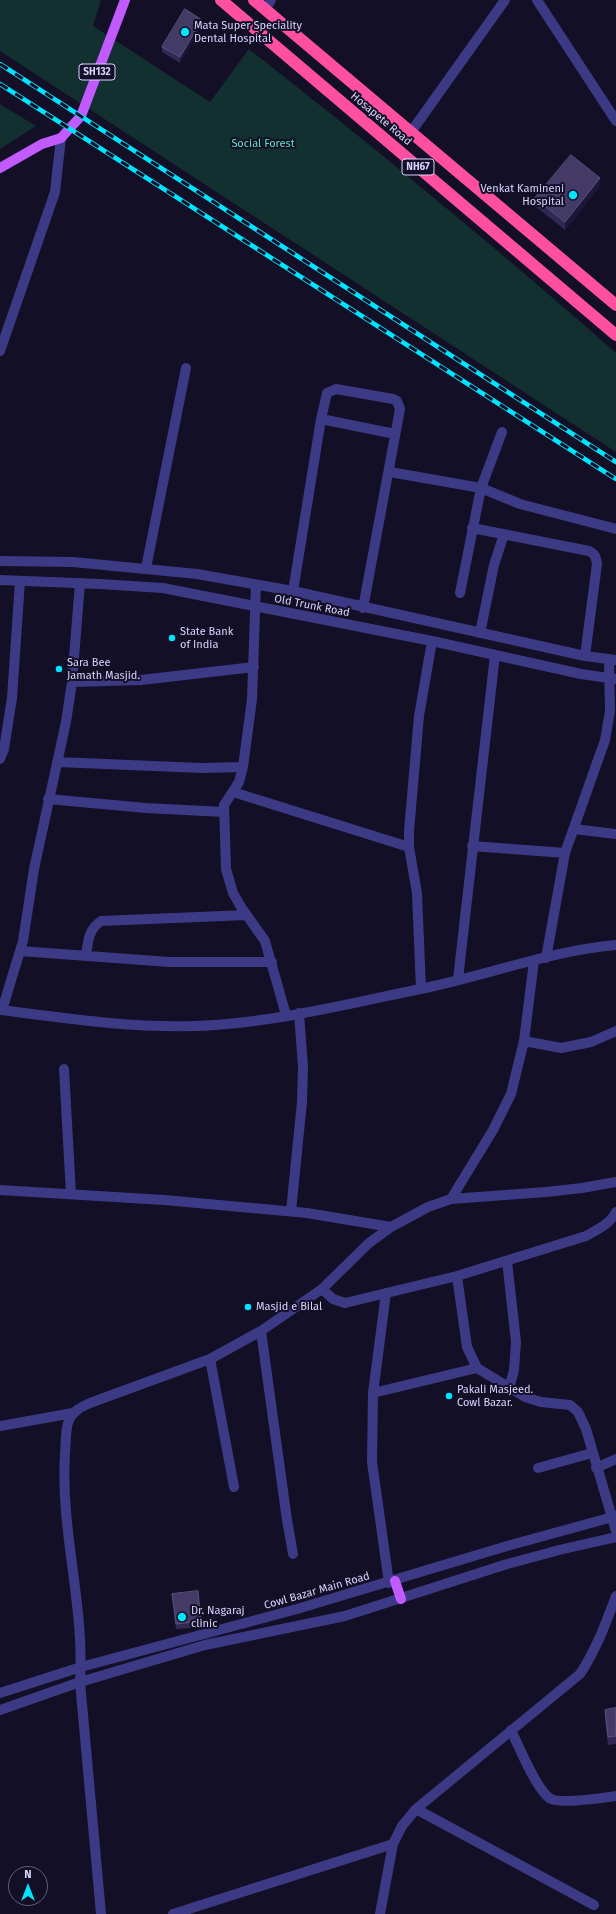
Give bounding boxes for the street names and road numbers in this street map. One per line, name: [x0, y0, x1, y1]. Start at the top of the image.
road number: SH132: [79, 64, 115, 80]
street label: Hosapete Road: [348, 90, 414, 148]
road number: NH67: [402, 159, 434, 175]
street label: Old Trunk Road: [273, 592, 351, 620]
street label: Cowl Bazar Main Road: [263, 1570, 371, 1612]

